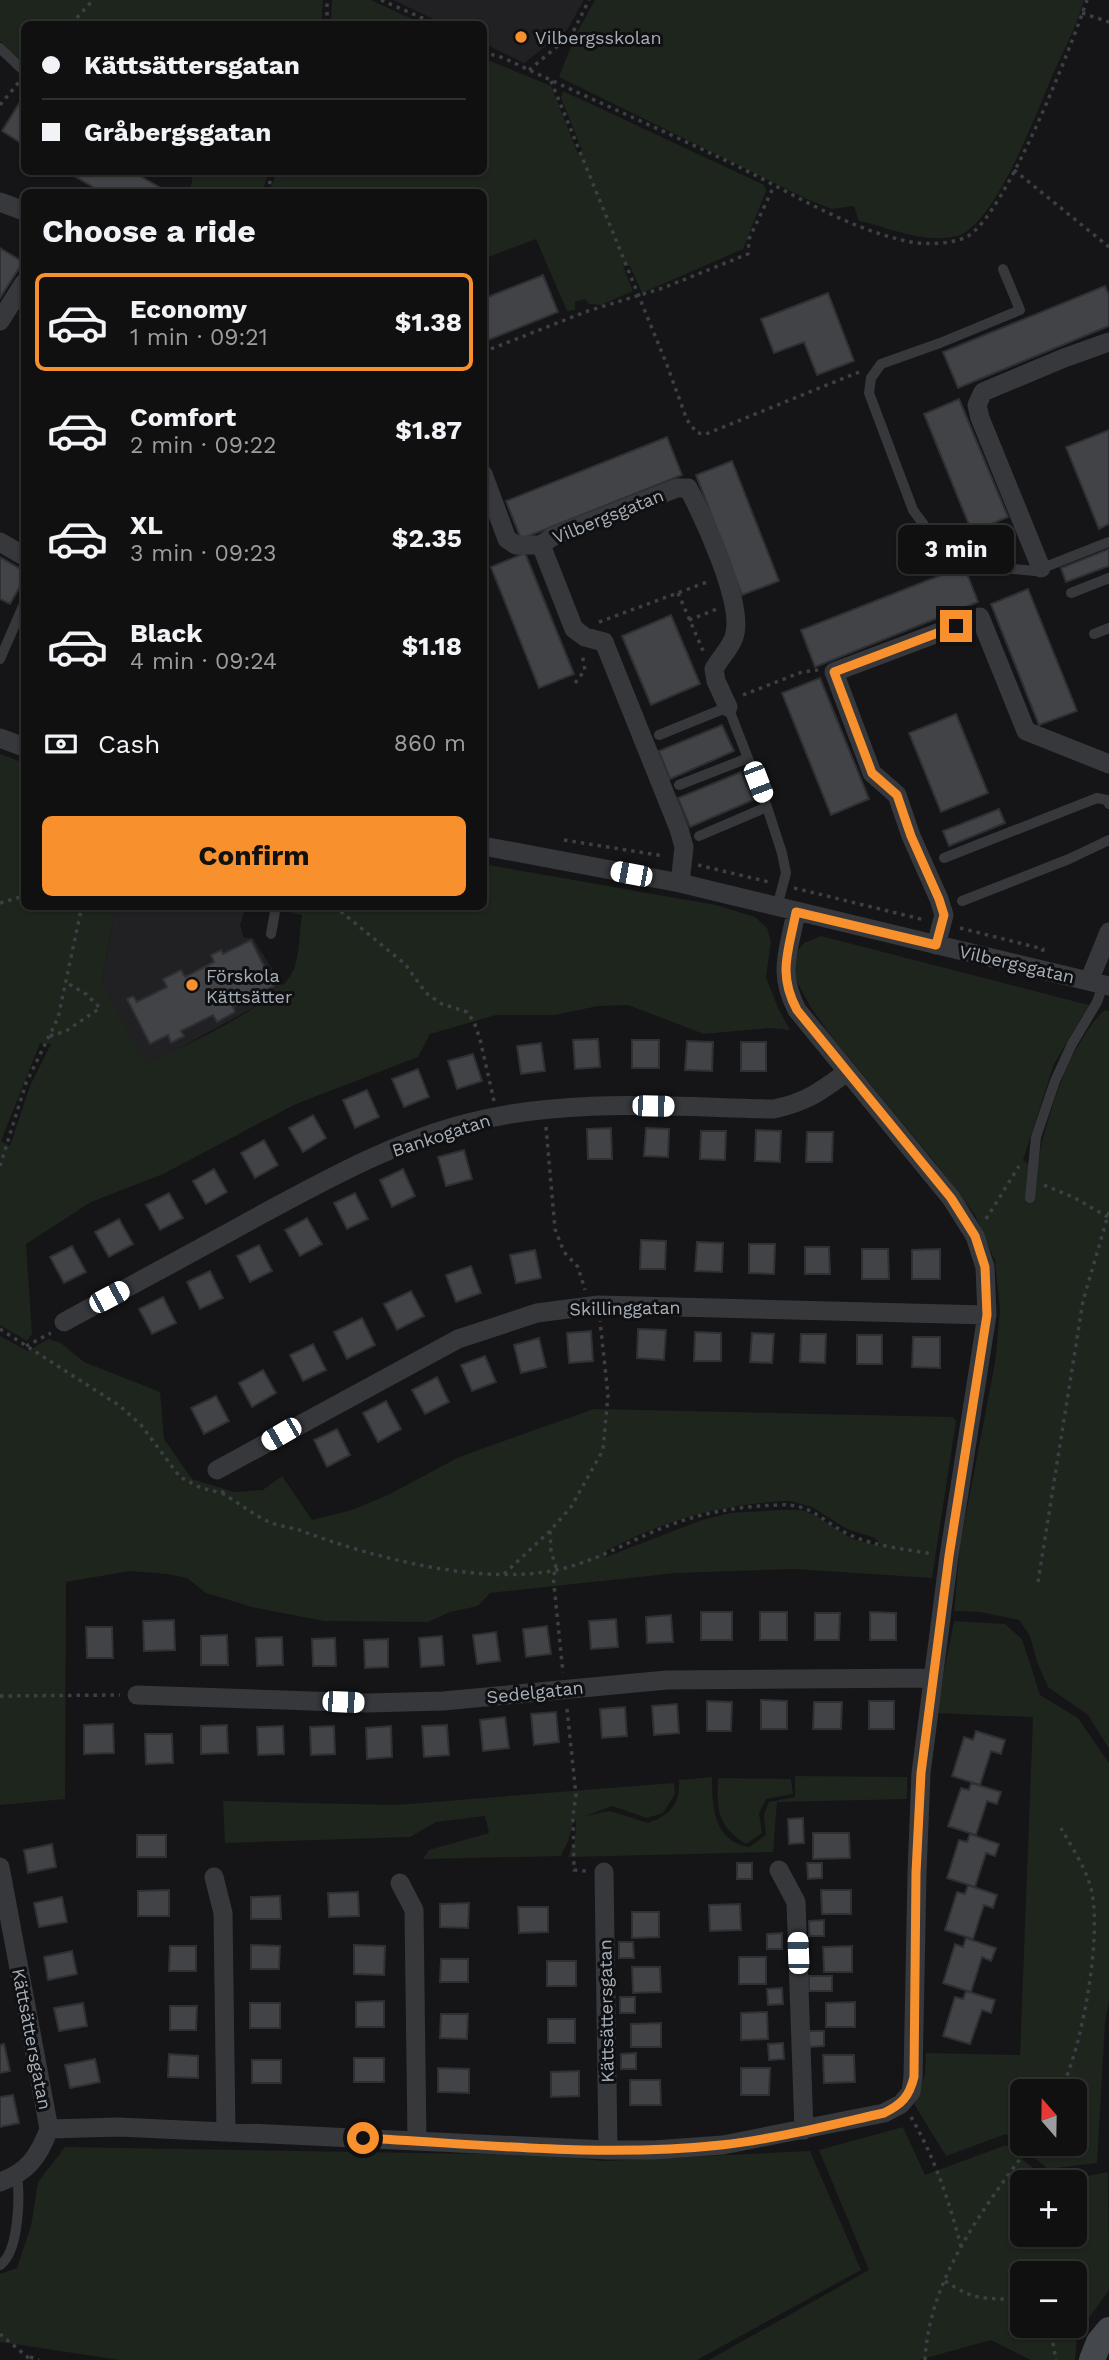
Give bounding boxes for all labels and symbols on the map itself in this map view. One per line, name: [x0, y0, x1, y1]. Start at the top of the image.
place label: Vilbergsskolan: [535, 27, 662, 48]
marker: Vilbergsskolan: [513, 29, 529, 45]
street label: Vilbergsgatan: [549, 484, 667, 548]
callout: 3 min: [898, 524, 1014, 574]
route end: [940, 610, 972, 642]
car: [741, 759, 776, 805]
car: [609, 860, 654, 888]
street label: Vilbergsgatan: [957, 941, 1077, 987]
place label: Förskola Kättsätter: [206, 965, 292, 1007]
marker: Förskola Kättsätter: [184, 977, 200, 993]
car: [632, 1095, 675, 1117]
street label: Bankogatan: [389, 1109, 493, 1161]
car: [86, 1278, 133, 1316]
street label: Skillinggatan: [569, 1297, 681, 1319]
car: [258, 1414, 305, 1454]
street label: Sedelgatan: [485, 1676, 585, 1708]
car: [322, 1691, 365, 1713]
car: [787, 1932, 810, 1974]
street label: Kättsättersgatan: [594, 1939, 618, 2083]
street label: Kättsättersgatan: [8, 1966, 56, 2112]
north arrow: [1010, 2079, 1087, 2156]
route start: [347, 2122, 379, 2154]

